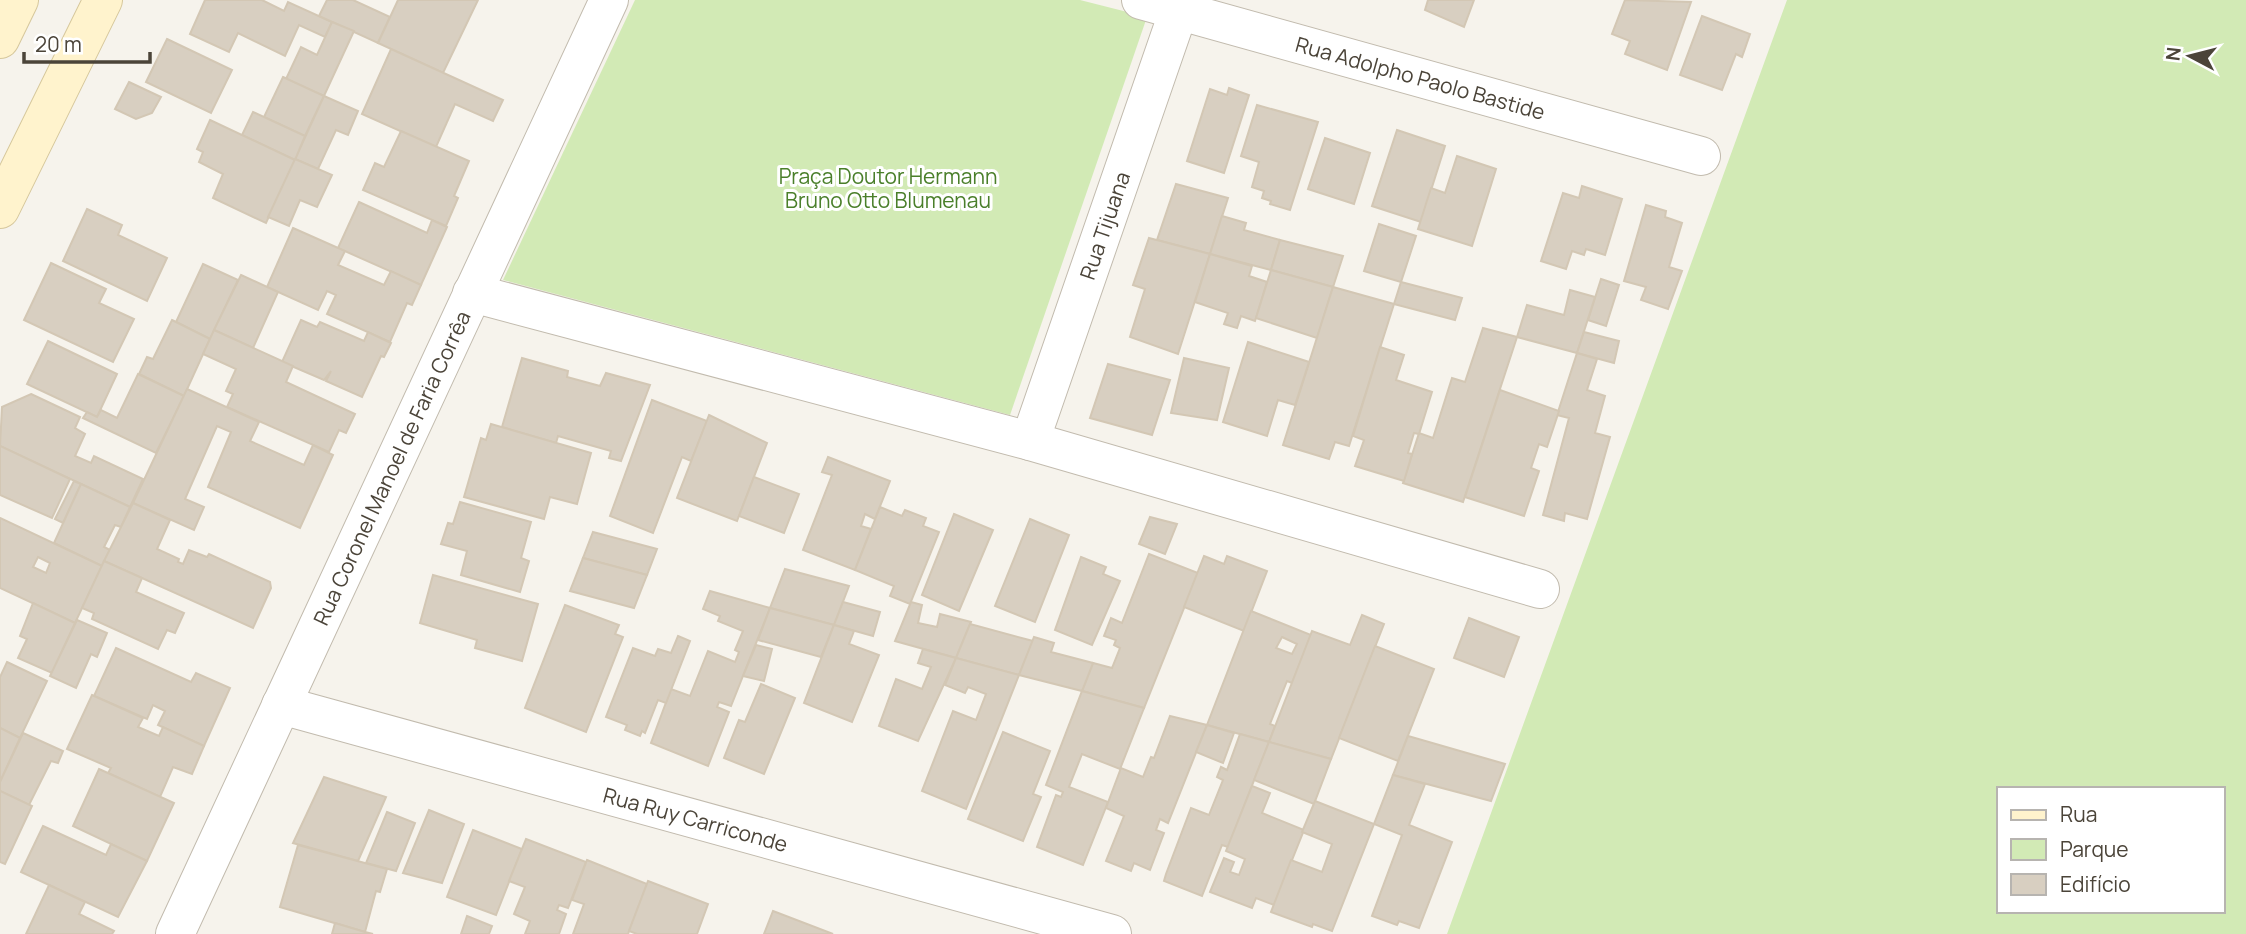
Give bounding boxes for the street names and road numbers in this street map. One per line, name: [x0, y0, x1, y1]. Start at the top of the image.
street label: Rua Adolpho Paolo Bastide: [1292, 30, 1548, 126]
street label: Rua Tijuana: [1073, 168, 1136, 283]
street label: Rua Coronel Manoel de Faria Corrêa: [306, 306, 477, 630]
street label: Rua Ruy Carriconde: [600, 780, 791, 858]

